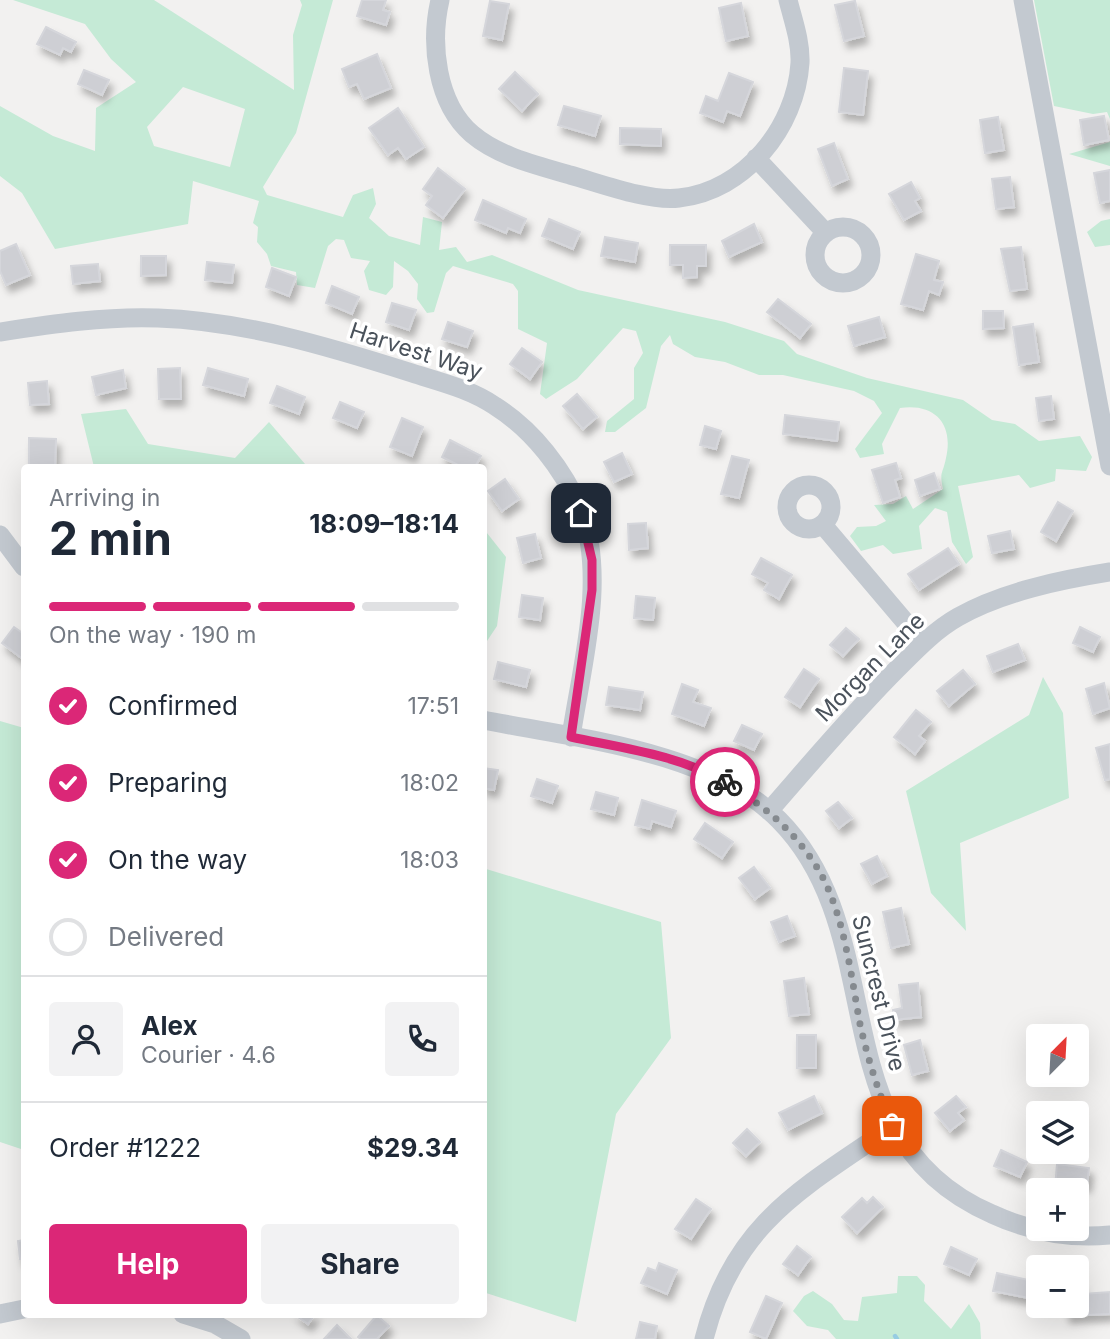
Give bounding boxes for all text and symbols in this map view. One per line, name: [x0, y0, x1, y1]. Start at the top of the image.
street label: Harvest Way: [346, 316, 486, 386]
pin: [551, 483, 611, 543]
text: Arriving in: [49, 484, 160, 512]
icon: home: [562, 494, 600, 532]
text: 18:09–18:14: [309, 508, 459, 539]
text: 2 min: [49, 510, 172, 566]
street label: Morgan Lane: [810, 607, 930, 727]
text: On the way · 190 m: [49, 621, 256, 649]
icon: check: [49, 687, 87, 725]
text: Confirmed: [108, 690, 238, 721]
text: 17:51: [407, 692, 459, 720]
courier: [690, 747, 760, 817]
icon: bike: [706, 763, 744, 801]
icon: check: [49, 764, 87, 802]
text: Preparing: [108, 767, 228, 798]
text: 18:02: [400, 769, 459, 797]
icon: check: [49, 841, 87, 879]
text: On the way: [108, 844, 247, 875]
text: 18:03: [400, 846, 459, 874]
street label: Suncrest Drive: [846, 912, 912, 1074]
text: Delivered: [108, 921, 224, 952]
button: person: [49, 1002, 123, 1076]
button: phone: [385, 1002, 459, 1076]
text: Alex: [141, 1010, 198, 1041]
north arrow: [1026, 1024, 1088, 1087]
map controls: [1026, 1024, 1089, 1318]
text: Courier · 4.6: [141, 1041, 276, 1069]
pin: [862, 1096, 922, 1156]
button: layers: [1026, 1101, 1089, 1164]
icon: bag: [873, 1107, 911, 1145]
text: Order #1222: [49, 1132, 201, 1163]
text: $29.34: [367, 1132, 459, 1163]
button: +: [1026, 1178, 1089, 1241]
button: Help: [49, 1224, 247, 1304]
button: Share: [261, 1224, 459, 1304]
button: −: [1026, 1255, 1089, 1318]

